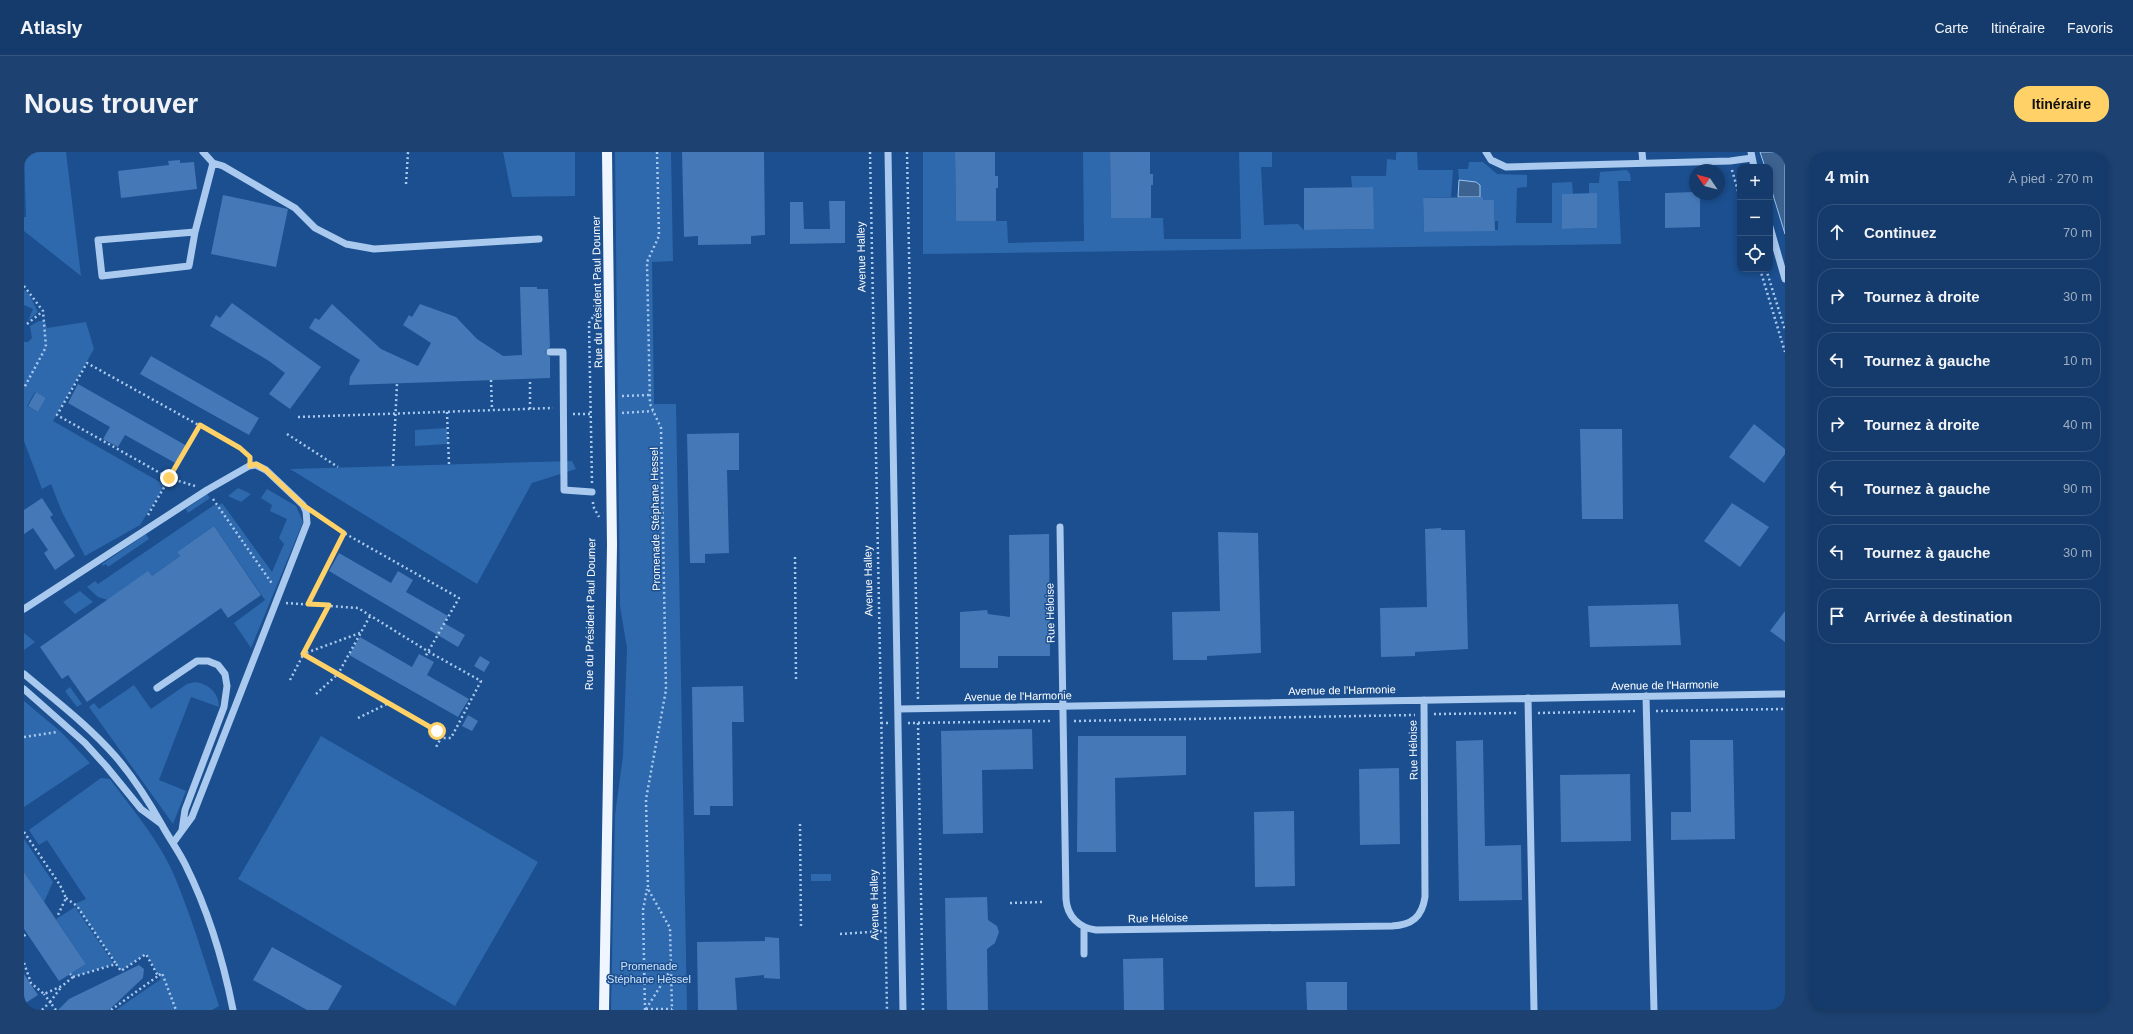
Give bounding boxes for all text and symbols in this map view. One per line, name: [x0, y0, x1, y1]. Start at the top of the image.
text: Atlasly: [20, 17, 82, 38]
text: Carte: [1934, 20, 1969, 36]
text: Itinéraire: [1991, 20, 2045, 36]
text: Favoris: [2067, 20, 2113, 36]
button: Itinéraire: [2014, 86, 2109, 122]
text: Nous trouver: [24, 88, 198, 119]
north arrow: [1689, 164, 1725, 200]
map controls: [1737, 164, 1773, 272]
button: +: [1737, 164, 1773, 200]
text: 4 min: [1825, 168, 1869, 187]
text: À pied · 270 m: [2008, 171, 2093, 186]
button: −: [1737, 200, 1773, 236]
street label: Rue du Président Paul Doumer: [590, 215, 604, 368]
street label: Avenue Halley: [854, 221, 868, 292]
icon: ahead: [1826, 221, 1848, 243]
text: Continuez: [1864, 224, 1937, 241]
text: 70 m: [2063, 225, 2092, 240]
button: locate: [1737, 236, 1773, 272]
icon: right: [1826, 285, 1848, 307]
text: Tournez à droite: [1864, 288, 1980, 305]
text: 30 m: [2063, 289, 2092, 304]
icon: left: [1826, 349, 1848, 371]
text: Tournez à gauche: [1864, 352, 1990, 369]
text: 10 m: [2063, 353, 2092, 368]
icon: right: [1826, 413, 1848, 435]
text: Tournez à droite: [1864, 416, 1980, 433]
text: 40 m: [2063, 417, 2092, 432]
street label: Promenade Stéphane Hessel: [648, 447, 662, 591]
route end: [160, 469, 178, 487]
icon: left: [1826, 477, 1848, 499]
text: Tournez à gauche: [1864, 480, 1990, 497]
text: 90 m: [2063, 481, 2092, 496]
street label: Rue du Président Paul Doumer: [583, 537, 597, 690]
icon: left: [1826, 541, 1848, 563]
text: Tournez à gauche: [1864, 544, 1990, 561]
street label: Avenue Halley: [861, 545, 875, 616]
text: 30 m: [2063, 545, 2092, 560]
street label: Rue Héloise: [1043, 583, 1057, 643]
icon: arrive: [1826, 605, 1848, 627]
text: Arrivée à destination: [1864, 608, 2012, 625]
street label: Avenue de l'Harmonie: [1611, 678, 1719, 692]
street label: Avenue de l'Harmonie: [1288, 683, 1396, 697]
street label: Avenue de l'Harmonie: [964, 689, 1072, 703]
street label: Rue Héloise: [1406, 720, 1420, 780]
route start: [428, 722, 446, 740]
street label: Avenue Halley: [867, 869, 881, 940]
street label: Rue Héloise: [1128, 911, 1188, 925]
park label: Promenade Stéphane Hessel: [607, 960, 691, 985]

